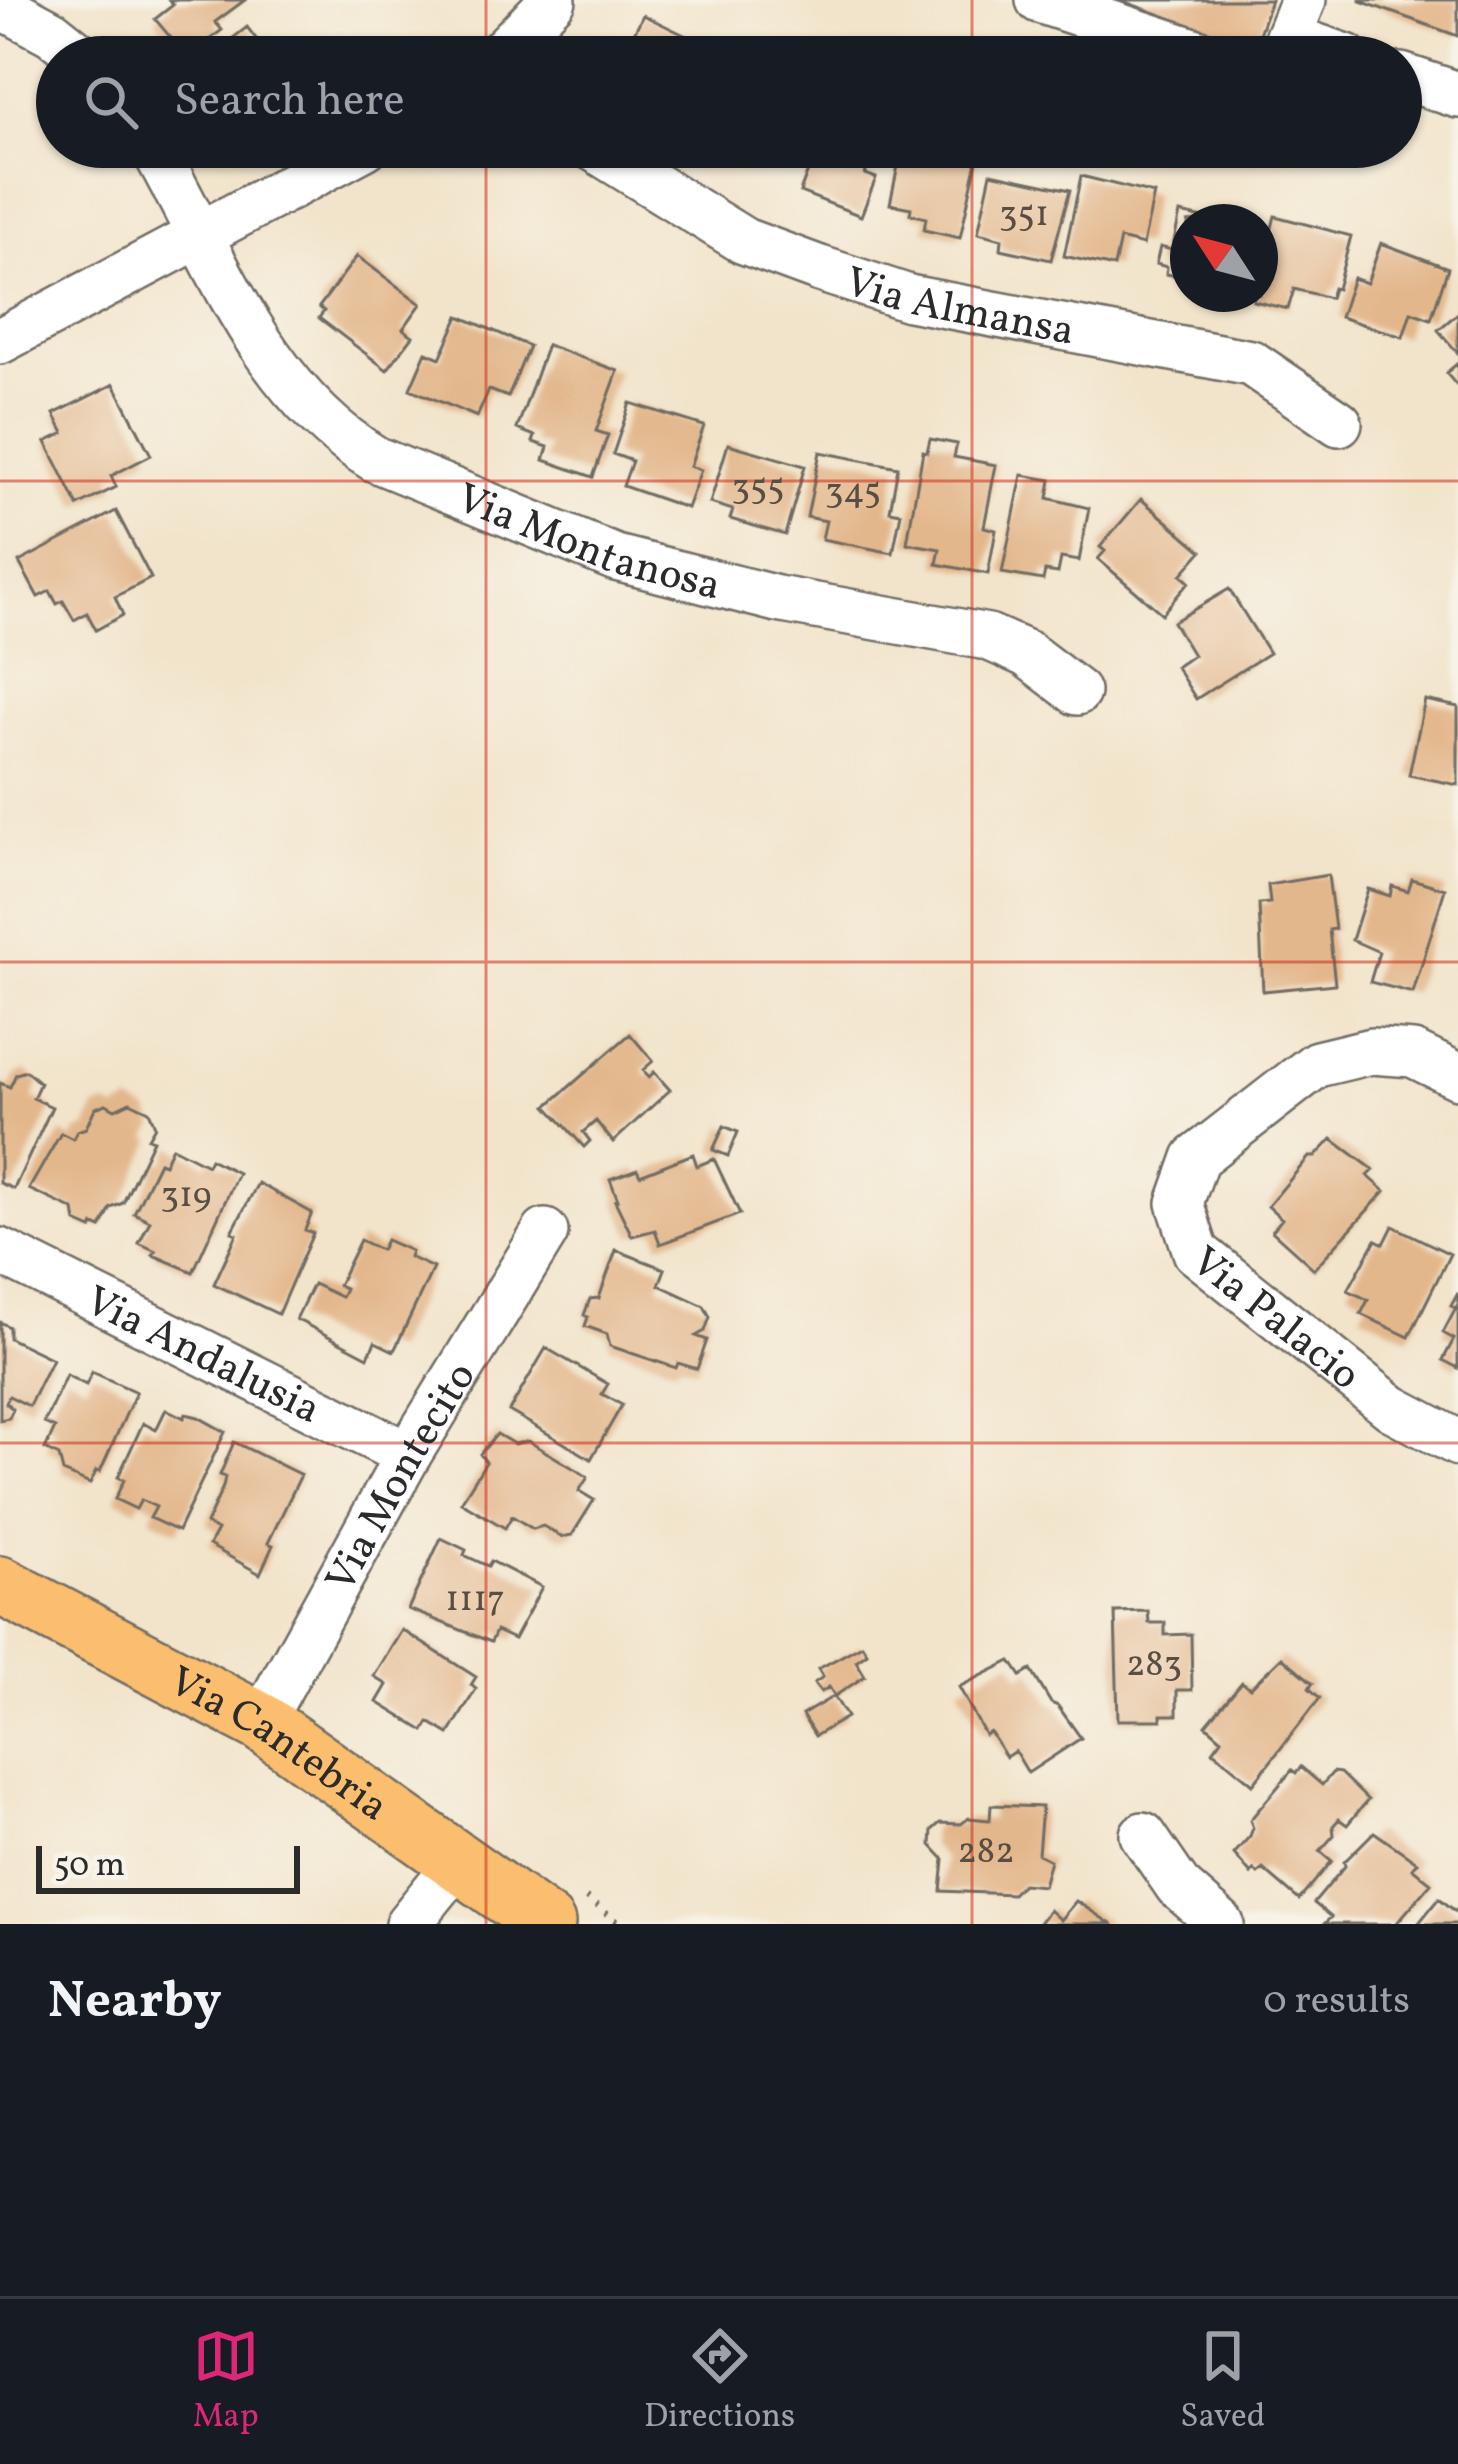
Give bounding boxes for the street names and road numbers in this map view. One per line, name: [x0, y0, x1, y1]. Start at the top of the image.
street label: Via Almansa: [837, 254, 1079, 363]
street label: Via Montanosa: [447, 471, 726, 618]
street label: Via Palacio: [1177, 1234, 1371, 1406]
street label: Via Andalusia: [74, 1273, 330, 1441]
street label: Via Montecito: [313, 1352, 492, 1604]
street label: Via Cantebria: [157, 1654, 399, 1837]

